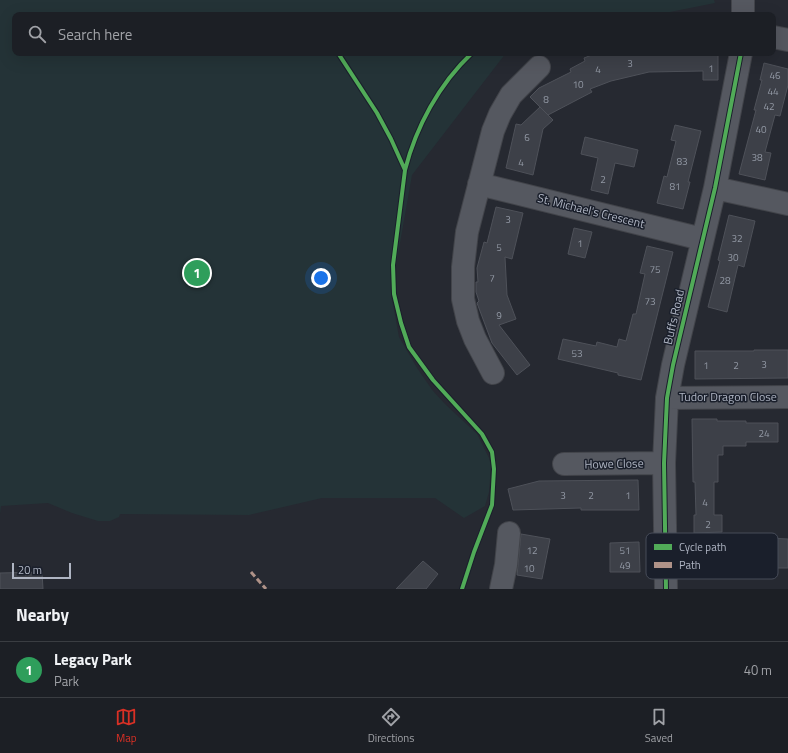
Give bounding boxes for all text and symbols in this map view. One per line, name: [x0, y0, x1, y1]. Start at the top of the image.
search box: [12, 12, 776, 56]
icon: search: [26, 23, 48, 45]
text: Search here: [58, 23, 132, 46]
house number: 3: [627, 56, 633, 71]
house number: 1: [708, 61, 714, 76]
house number: 4: [595, 62, 601, 77]
house number: 46: [769, 68, 781, 83]
house number: 10: [572, 77, 584, 92]
house number: 44: [767, 84, 779, 99]
house number: 8: [543, 92, 549, 107]
house number: 42: [763, 99, 775, 114]
house number: 40: [755, 122, 767, 137]
house number: 6: [524, 130, 530, 145]
house number: 38: [751, 150, 763, 165]
house number: 83: [676, 154, 688, 169]
house number: 4: [518, 155, 524, 170]
house number: 2: [600, 172, 606, 187]
house number: 81: [669, 179, 681, 194]
street label: St. Michael's Crescent: [536, 188, 647, 233]
house number: 3: [505, 212, 511, 227]
house number: 32: [731, 231, 743, 246]
house number: 1: [577, 236, 583, 251]
house number: 5: [496, 240, 502, 255]
house number: 30: [727, 250, 739, 265]
pin: 1: [184, 258, 210, 288]
house number: 75: [649, 262, 661, 277]
your location: [311, 268, 331, 288]
house number: 7: [489, 271, 495, 286]
house number: 28: [719, 273, 731, 288]
street label: Buffs Road: [658, 288, 689, 346]
house number: 73: [644, 294, 656, 309]
house number: 9: [496, 308, 502, 323]
house number: 53: [571, 346, 583, 361]
house number: 3: [761, 357, 767, 372]
house number: 1: [703, 358, 709, 373]
house number: 2: [733, 358, 739, 373]
street label: Tudor Dragon Close: [679, 387, 777, 406]
house number: 24: [758, 426, 770, 441]
street label: Howe Close: [584, 453, 644, 474]
house number: 3: [560, 488, 566, 503]
house number: 2: [588, 488, 594, 503]
house number: 1: [625, 488, 631, 503]
house number: 4: [702, 495, 708, 510]
house number: 2: [705, 517, 711, 532]
legend: [646, 533, 778, 579]
text: Cycle path: [679, 539, 727, 555]
house number: 12: [526, 543, 538, 558]
house number: 51: [619, 543, 631, 558]
text: Path: [679, 557, 701, 573]
house number: 49: [619, 558, 631, 573]
scale bar: [12, 561, 71, 580]
house number: 10: [523, 561, 535, 576]
text: 20 m: [18, 562, 42, 578]
text: Nearby: [16, 602, 69, 628]
text: Legacy Park: [54, 648, 132, 671]
text: 1: [25, 660, 33, 680]
text: 40 m: [744, 660, 772, 680]
text: Park: [54, 671, 79, 691]
tab: Map: [115, 706, 137, 746]
tab: Directions: [368, 706, 414, 746]
tab: Saved: [645, 706, 673, 746]

